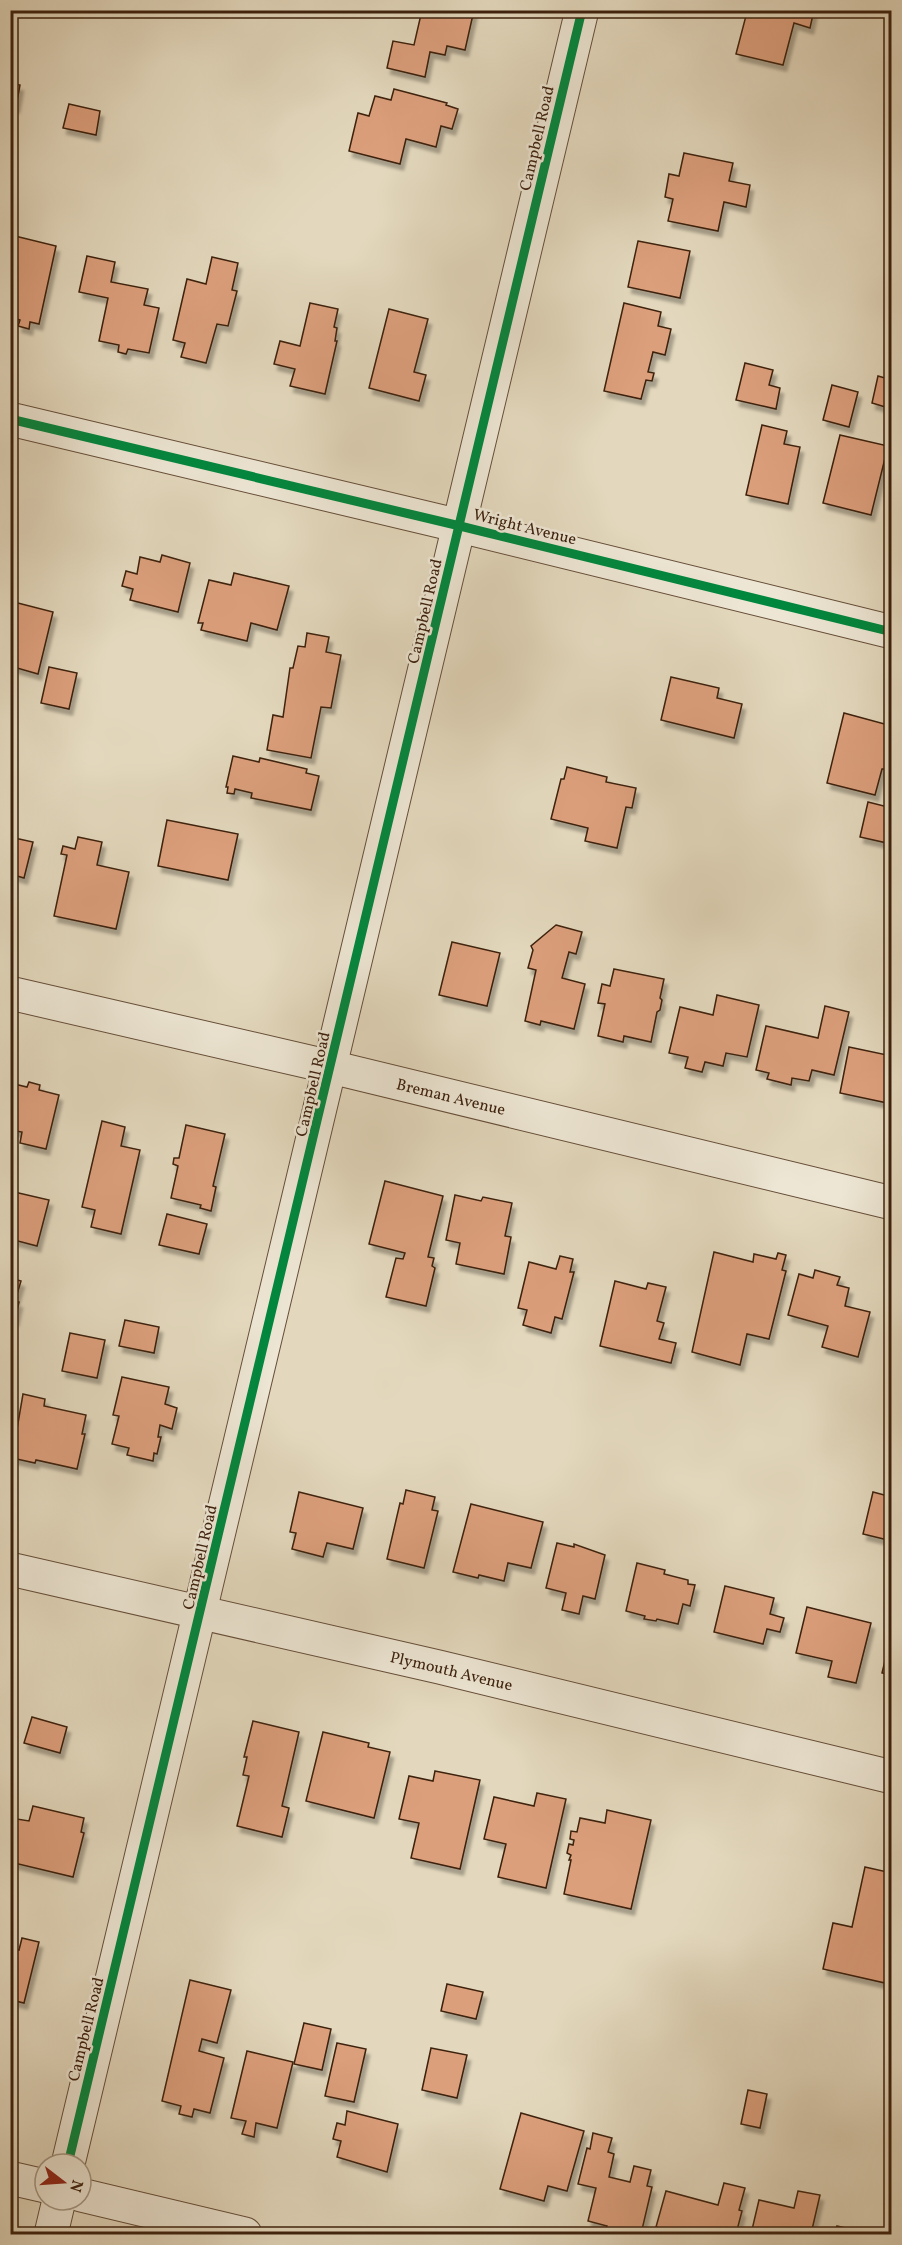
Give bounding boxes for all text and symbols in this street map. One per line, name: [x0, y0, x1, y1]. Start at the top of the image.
street label: Campbell Road: [515, 84, 561, 193]
street label: Wright Avenue: [471, 504, 578, 551]
street label: Campbell Road: [403, 557, 449, 666]
street label: Campbell Road: [291, 1030, 337, 1139]
street label: Breman Avenue: [394, 1074, 507, 1122]
street label: Campbell Road: [178, 1503, 224, 1612]
street label: Plymouth Avenue: [388, 1647, 515, 1697]
street label: Campbell Road: [63, 1975, 111, 2084]
north arrow: [33, 2152, 93, 2212]
text: N: [63, 2177, 88, 2195]

